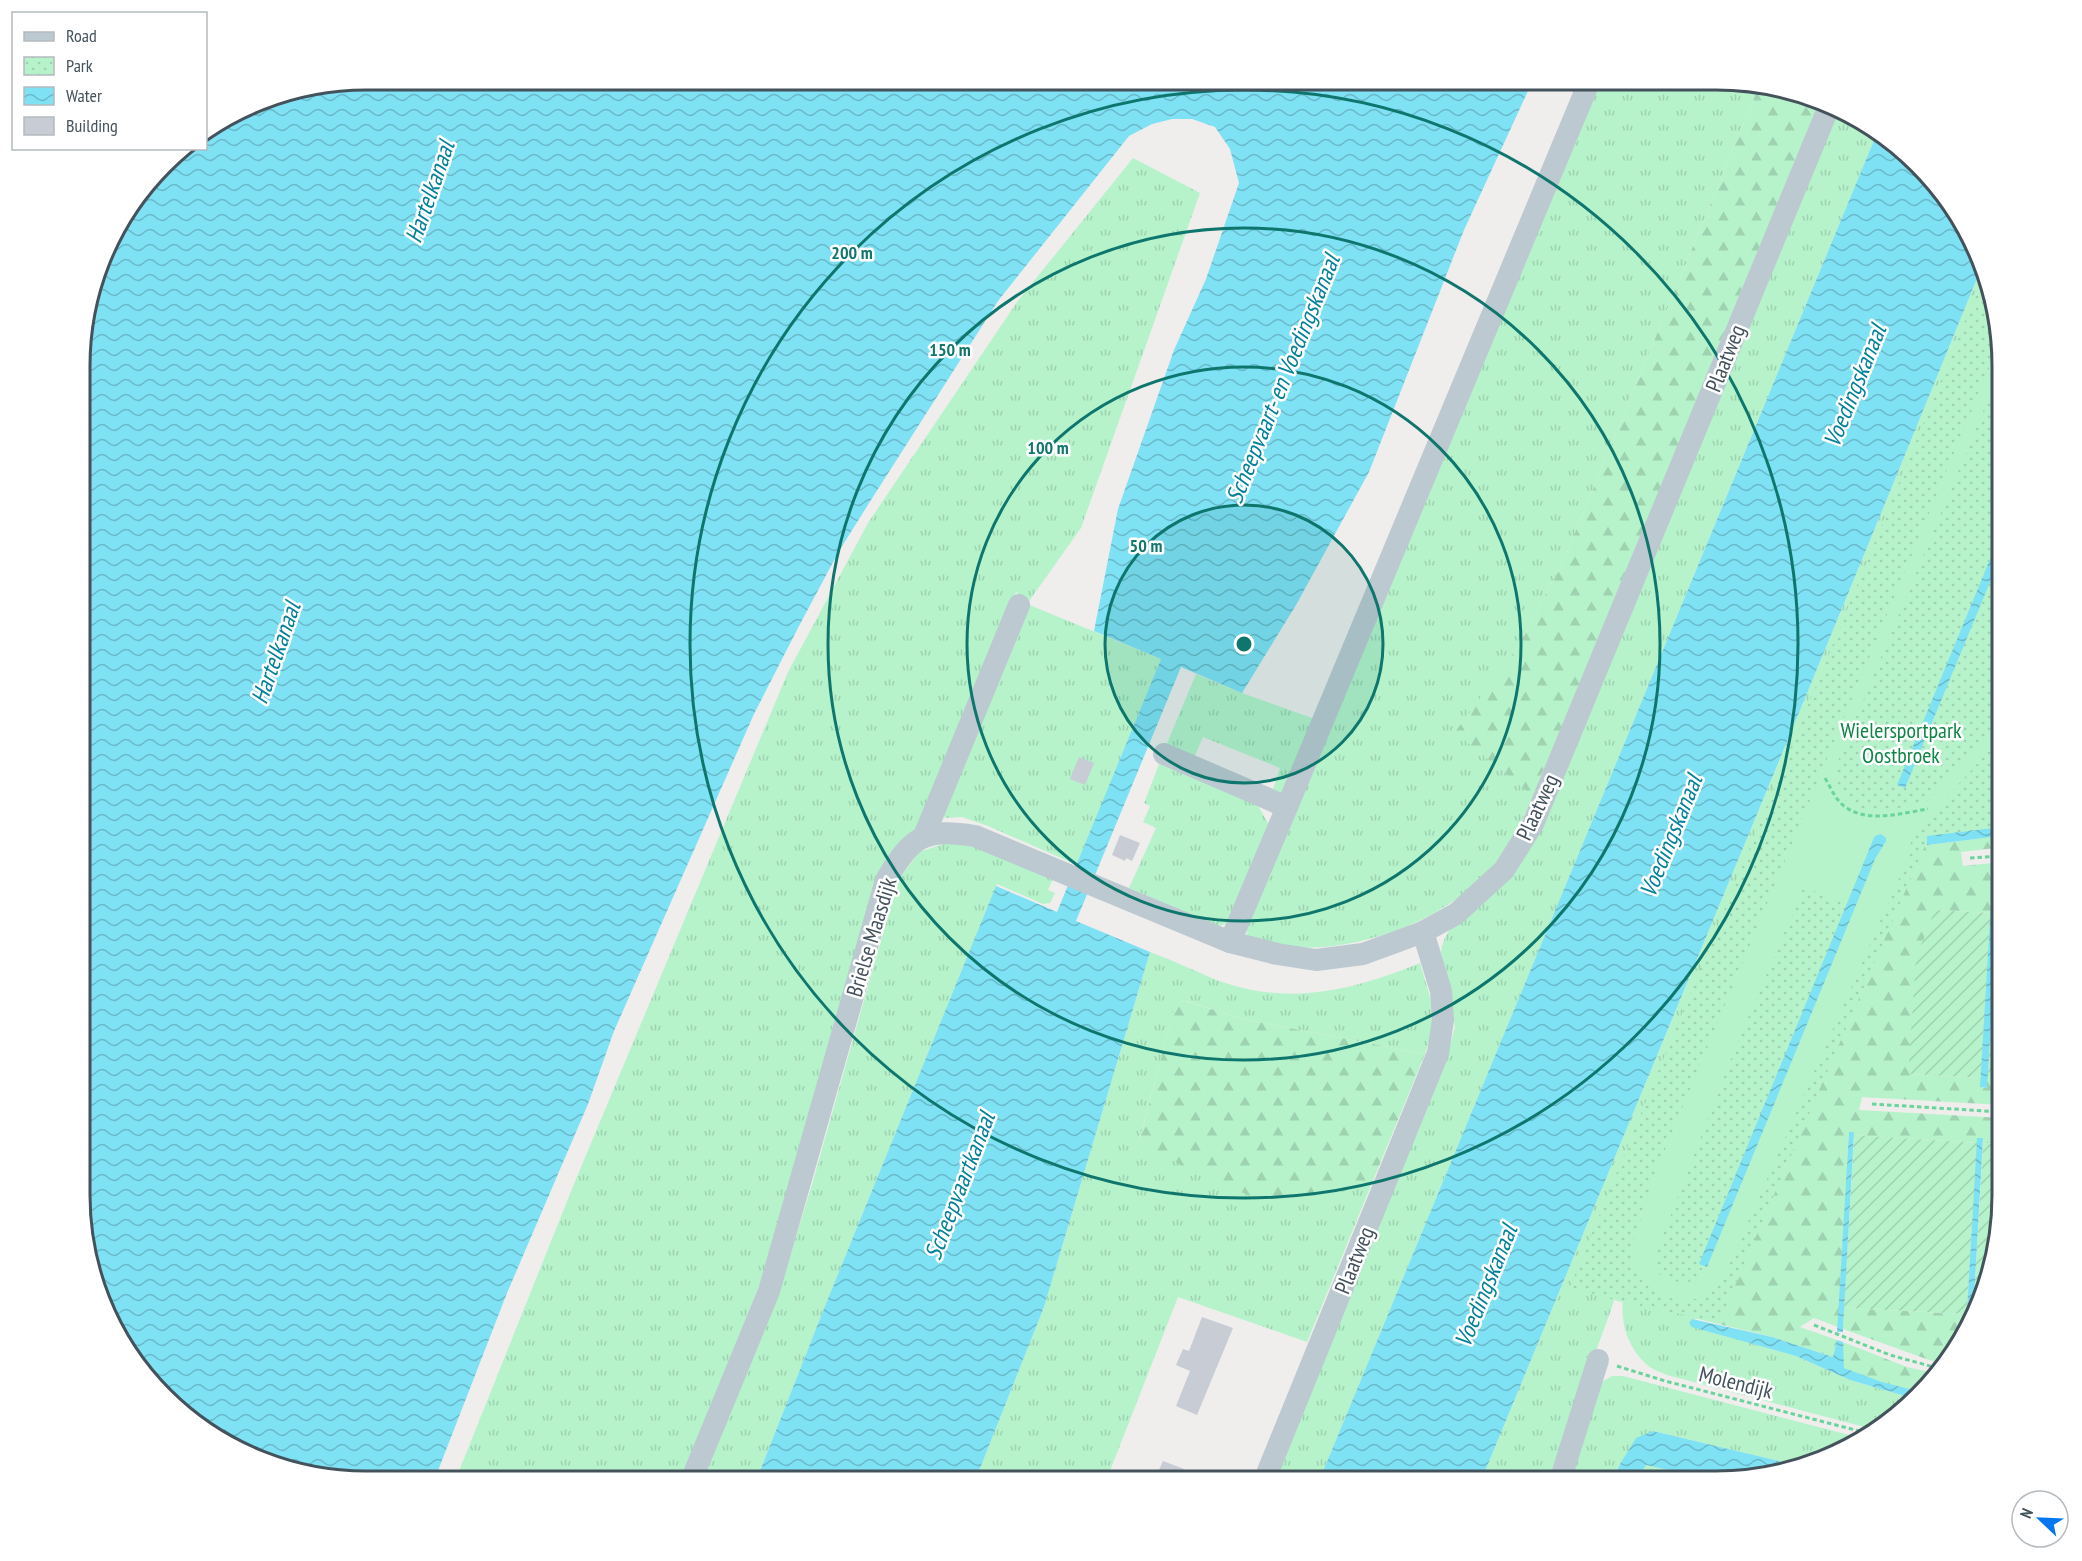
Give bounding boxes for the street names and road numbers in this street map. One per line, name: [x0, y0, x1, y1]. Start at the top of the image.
street label: Plaatweg: [1699, 320, 1751, 396]
street label: Plaatweg: [1510, 769, 1564, 845]
street label: Brielse Maasdijk: [840, 874, 903, 1000]
street label: Plaatweg: [1328, 1222, 1380, 1298]
street label: Molendijk: [1696, 1359, 1776, 1405]

